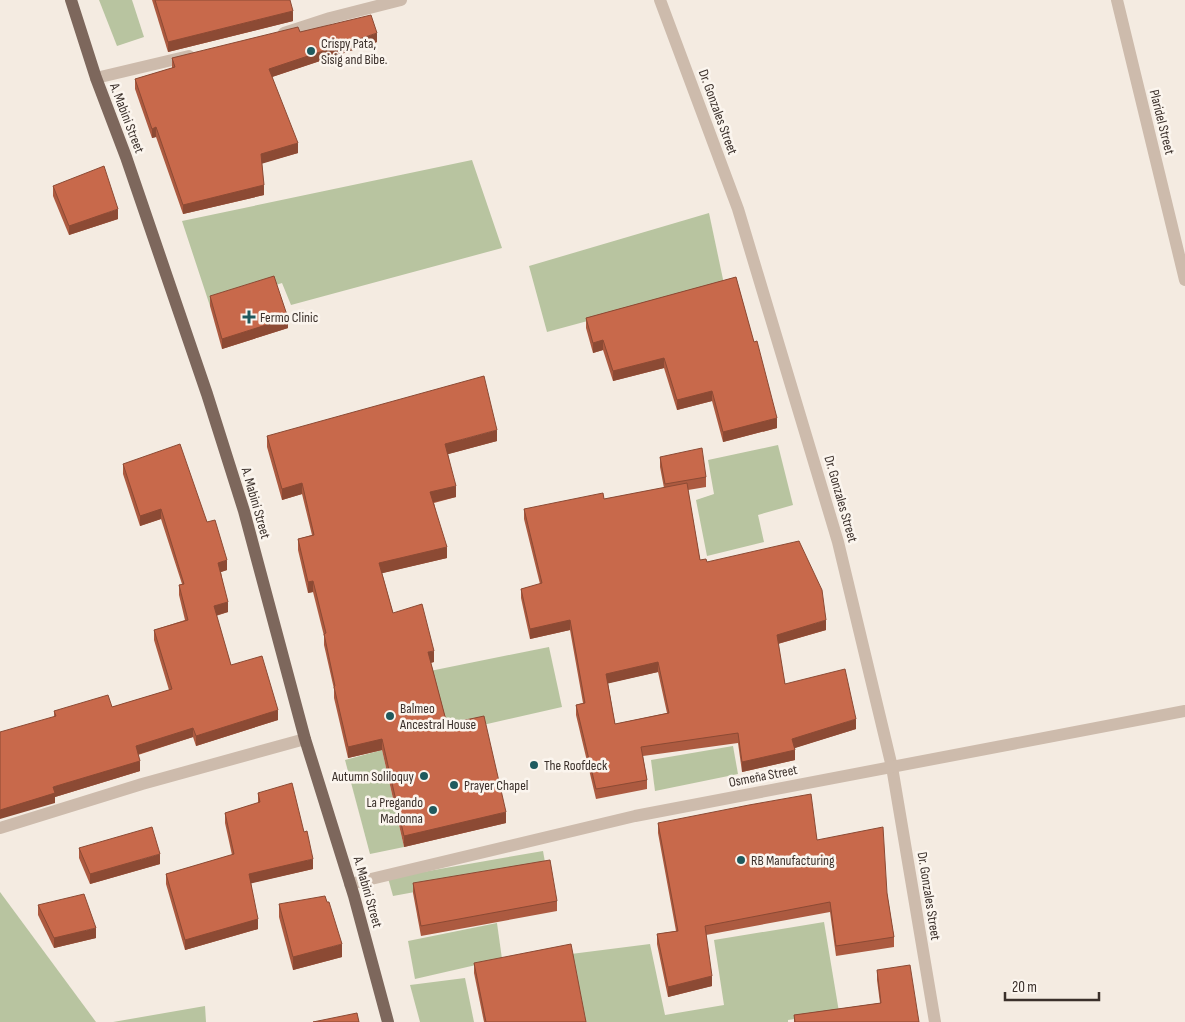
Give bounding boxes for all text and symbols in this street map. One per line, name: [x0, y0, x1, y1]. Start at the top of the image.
place label: Crispy Pata, Sisig and Bibe.: [321, 35, 387, 68]
marker: Crispy Pata, Sisig and Bibe.: [305, 45, 317, 57]
street label: Dr. Gonzales Street: [695, 67, 741, 157]
street label: A. Mabini Street: [106, 80, 148, 155]
street label: Plaridel Street: [1146, 88, 1178, 156]
place label: Fermo Clinic: [260, 309, 318, 326]
marker: Fermo Clinic: [242, 310, 256, 324]
street label: Dr. Gonzales Street: [821, 454, 861, 544]
street label: A. Mabini Street: [237, 464, 274, 541]
place label: Balmeo Ancestral House: [399, 700, 476, 733]
marker: Balmeo Ancestral House: [384, 710, 396, 722]
place label: The Roofdeck: [544, 757, 608, 774]
marker: The Roofdeck: [528, 759, 540, 771]
street label: Osmeña Street: [727, 761, 799, 791]
place label: Autumn Soliloquy: [331, 768, 415, 785]
marker: Autumn Soliloquy: [418, 770, 430, 782]
place label: Prayer Chapel: [464, 777, 528, 794]
marker: Prayer Chapel: [448, 779, 460, 791]
place label: La Pregando Madonna: [366, 794, 423, 827]
marker: La Pregando Madonna: [427, 804, 439, 816]
street label: Dr. Gonzales Street: [914, 851, 944, 941]
place label: RB Manufacturing: [751, 852, 835, 869]
street label: A. Mabini Street: [349, 853, 386, 930]
marker: RB Manufacturing: [735, 854, 747, 866]
scale bar: [1005, 970, 1099, 1002]
text: 20 m: [1012, 978, 1037, 997]

